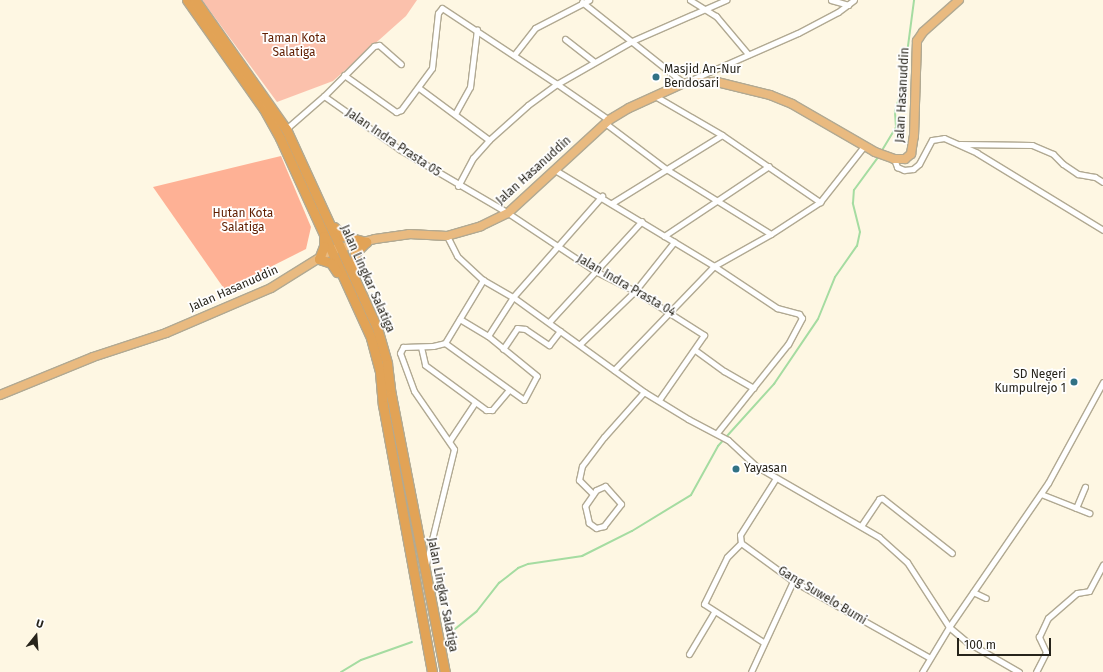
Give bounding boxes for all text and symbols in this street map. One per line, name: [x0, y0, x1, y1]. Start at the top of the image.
park label: Taman Kota Salatiga: [262, 32, 326, 60]
street label: Jalan Hasanuddin: [893, 47, 913, 143]
place label: Masjid An-Nur Bendosari: [664, 63, 741, 91]
marker: Masjid An-Nur Bendosari: [651, 72, 661, 82]
street label: Jalan Indra Prasta 05: [343, 106, 443, 180]
street label: Jalan Hasanuddin: [494, 134, 574, 208]
park label: Hutan Kota Salatiga: [213, 207, 273, 235]
street label: Jalan Lingkar Salatiga: [337, 223, 397, 335]
street label: Jalan Indra Prasta 04: [574, 252, 678, 320]
street label: Jalan Hasanuddin: [187, 263, 281, 315]
place label: SD Negeri Kumpulrejo 1: [995, 368, 1066, 396]
marker: SD Negeri Kumpulrejo 1: [1069, 377, 1079, 387]
place label: Yayasan: [744, 462, 787, 476]
marker: Yayasan: [731, 464, 741, 474]
street label: Jalan Lingkar Salatiga: [424, 537, 460, 653]
street label: Gang Suwelo Bumi: [775, 564, 869, 628]
north arrow: [16, 616, 56, 656]
text: U: [34, 617, 45, 631]
scale bar: [959, 630, 1053, 656]
text: 100 m: [964, 638, 996, 652]

